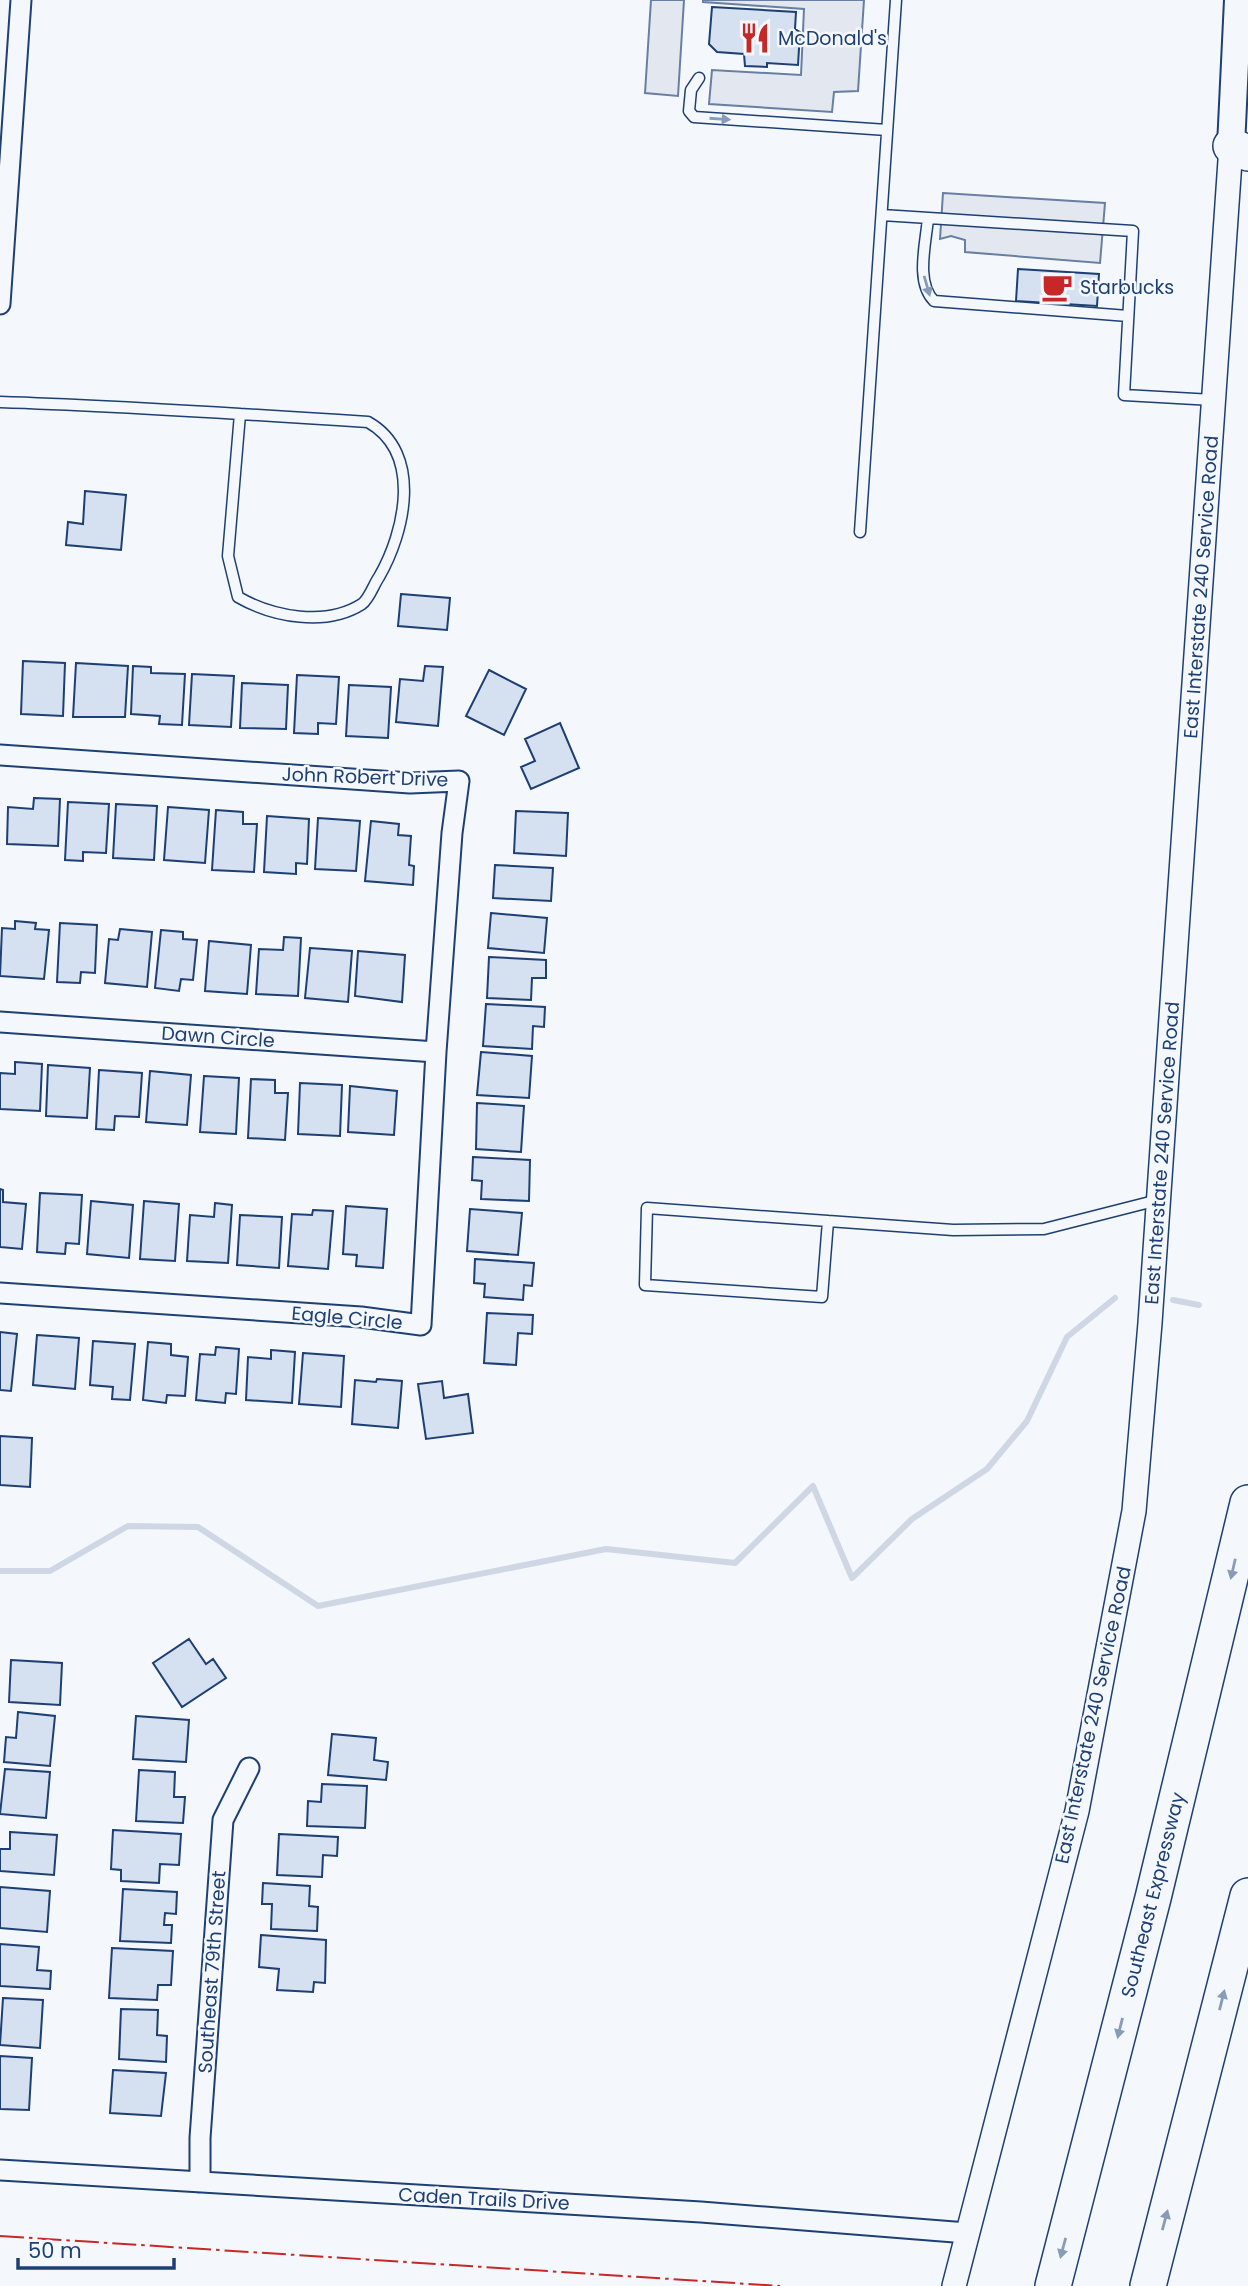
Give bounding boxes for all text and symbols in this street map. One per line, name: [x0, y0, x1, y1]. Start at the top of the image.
restaurant icon: McDonald's: [738, 21, 772, 55]
place label: McDonald's: [778, 25, 887, 52]
one-way arrow: [709, 114, 731, 125]
cafe icon: Starbucks: [1040, 270, 1074, 304]
place label: Starbucks: [1080, 274, 1174, 301]
one-way arrow: [922, 275, 933, 297]
street label: East Interstate 240 Service Road: [1177, 435, 1225, 739]
street label: John Robert Drive: [281, 761, 449, 793]
street label: East Interstate 240 Service Road: [1138, 1001, 1186, 1305]
street label: Dawn Circle: [160, 1020, 276, 1054]
street label: Eagle Circle: [290, 1300, 404, 1336]
one-way arrow: [1227, 1558, 1238, 1580]
street label: East Interstate 240 Service Road: [1048, 1564, 1138, 1866]
street label: Southeast Expressway: [1114, 1789, 1192, 2000]
street label: Southeast 79th Street: [191, 1870, 233, 2074]
one-way arrow: [1217, 1989, 1228, 2011]
one-way arrow: [1114, 2017, 1125, 2039]
street label: Caden Trails Drive: [398, 2181, 570, 2217]
one-way arrow: [1160, 2209, 1171, 2231]
scale bar: [18, 2226, 173, 2270]
text: 50 m: [28, 2236, 82, 2265]
one-way arrow: [1057, 2238, 1067, 2259]

